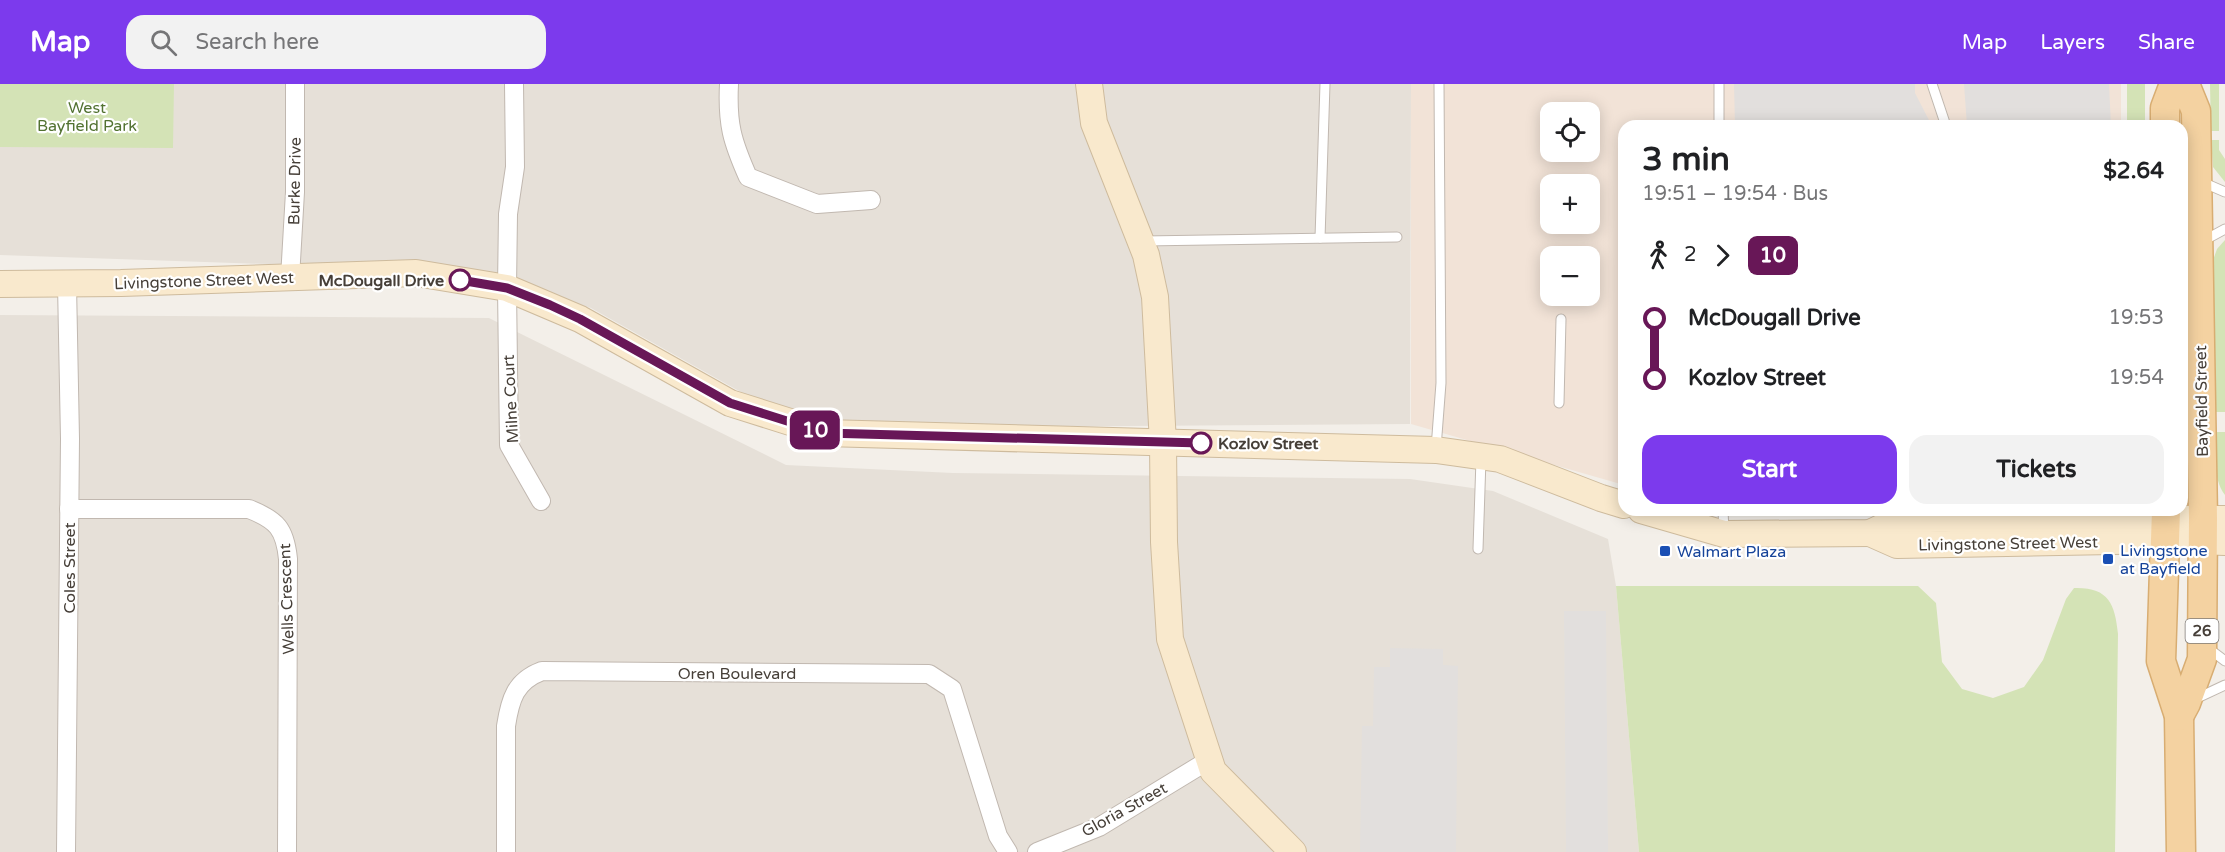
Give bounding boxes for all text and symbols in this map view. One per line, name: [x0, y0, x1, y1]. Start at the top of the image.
search box: [126, 15, 546, 69]
text: Map: [30, 25, 90, 59]
icon: search: [147, 26, 180, 59]
text: Search here: [195, 29, 319, 55]
text: Map: [1962, 30, 2007, 55]
text: Layers: [2040, 30, 2105, 55]
text: Share: [2138, 30, 2195, 55]
park label: West Bayfield Park: [37, 98, 137, 136]
map controls: [1540, 102, 1600, 306]
button: locate: [1540, 102, 1600, 162]
street label: Burke Drive: [284, 137, 306, 225]
text: 3 min: [1642, 140, 1730, 179]
text: $2.64: [2103, 158, 2164, 184]
button: +: [1540, 174, 1600, 234]
text: 19:51 – 19:54 · Bus: [1642, 182, 1828, 206]
icon: walk: [1642, 239, 1675, 272]
icon: forward: [1706, 239, 1739, 272]
text: 2: [1684, 243, 1697, 267]
text: 10: [1760, 243, 1786, 268]
button: −: [1540, 246, 1600, 306]
street label: Livingstone Street West: [114, 268, 294, 294]
marker: McDougall Drive: [449, 269, 471, 291]
place label: McDougall Drive: [318, 271, 444, 291]
text: McDougall Drive: [1688, 305, 1861, 331]
text: 19:53: [2109, 306, 2164, 330]
street label: Bayfield Street: [2191, 345, 2213, 457]
street label: Milne Court: [499, 354, 523, 444]
text: Kozlov Street: [1688, 365, 1826, 391]
text: 19:54: [2109, 366, 2164, 390]
line badge: 10: [788, 410, 842, 450]
text: 10: [802, 418, 828, 443]
marker: Kozlov Street: [1190, 432, 1212, 454]
place label: Kozlov Street: [1218, 434, 1319, 454]
button: Start: [1642, 435, 1897, 504]
button: Tickets: [1909, 435, 2164, 504]
street label: Coles Street: [60, 522, 80, 614]
street label: Livingstone Street West: [1918, 532, 2098, 556]
place label: Livingstone at Bayfield: [2120, 541, 2208, 579]
place label: Walmart Plaza: [1677, 542, 1786, 562]
street label: Wells Crescent: [275, 543, 299, 655]
marker: Walmart Plaza: [1658, 544, 1672, 558]
marker: Livingstone at Bayfield: [2101, 552, 2115, 566]
road number: 26: [2186, 619, 2218, 643]
street label: Oren Boulevard: [678, 664, 796, 684]
street label: Gloria Street: [1078, 778, 1171, 842]

